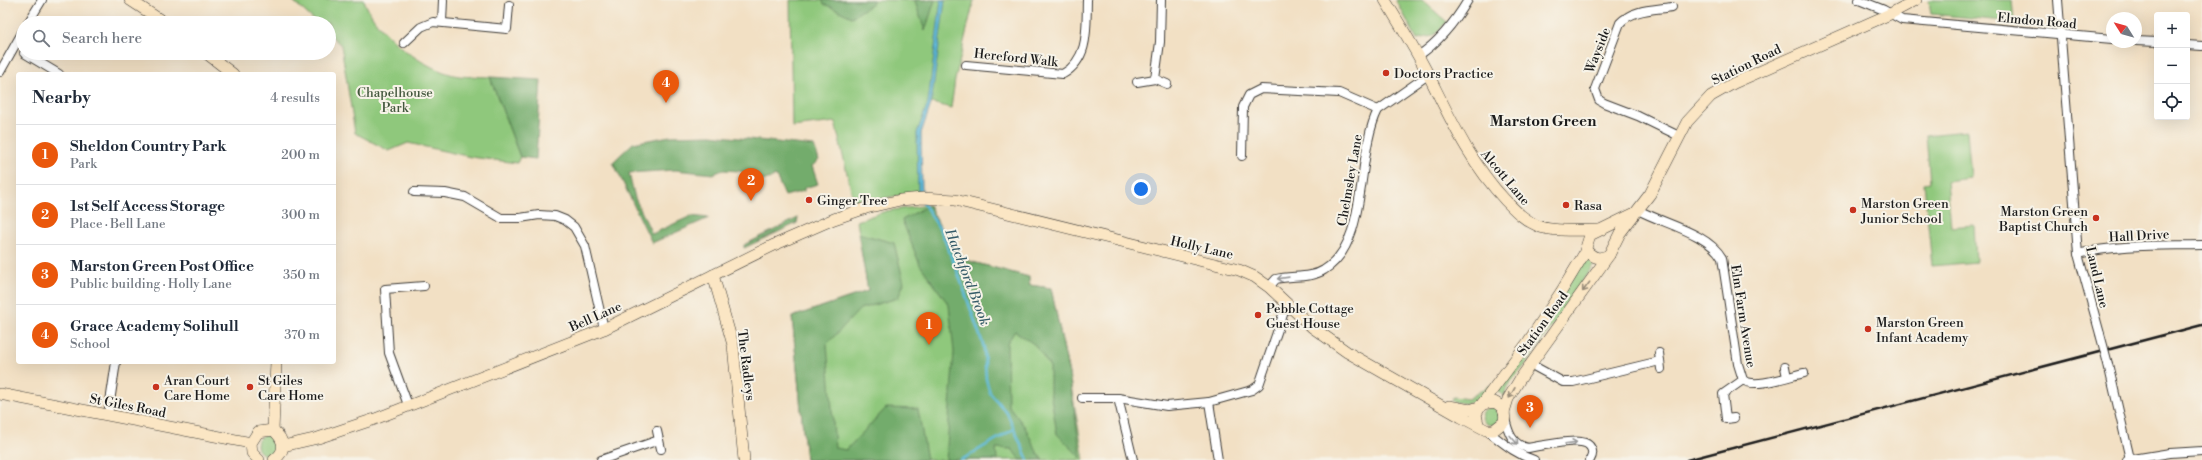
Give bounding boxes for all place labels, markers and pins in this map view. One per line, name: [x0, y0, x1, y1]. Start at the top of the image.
place label: Doctors Practice: [1394, 66, 1494, 82]
marker: Doctors Practice: [1381, 68, 1391, 78]
pin: 4: [653, 70, 679, 103]
pin: 2: [738, 168, 764, 201]
place label: Ginger Tree: [817, 193, 888, 209]
marker: Ginger Tree: [804, 195, 814, 205]
place label: Marston Green Junior School: [1860, 196, 1949, 227]
place label: Rasa: [1574, 198, 1603, 214]
marker: Rasa: [1561, 200, 1571, 210]
place label: Marston Green Baptist Church: [1998, 204, 2088, 235]
marker: Marston Green Junior School: [1848, 205, 1858, 215]
marker: Marston Green Baptist Church: [2091, 213, 2101, 223]
place label: Pebble Cottage Guest House: [1266, 301, 1354, 332]
marker: Pebble Cottage Guest House: [1253, 310, 1263, 320]
pin: 1: [916, 312, 942, 345]
place label: Marston Green Infant Academy: [1876, 315, 1969, 346]
marker: Marston Green Infant Academy: [1863, 324, 1873, 334]
place label: Aran Court Care Home: [163, 373, 230, 404]
place label: St Giles Care Home: [258, 373, 324, 404]
marker: Aran Court Care Home: [151, 382, 161, 392]
marker: St Giles Care Home: [245, 382, 255, 392]
pin: 3: [1517, 395, 1543, 428]

